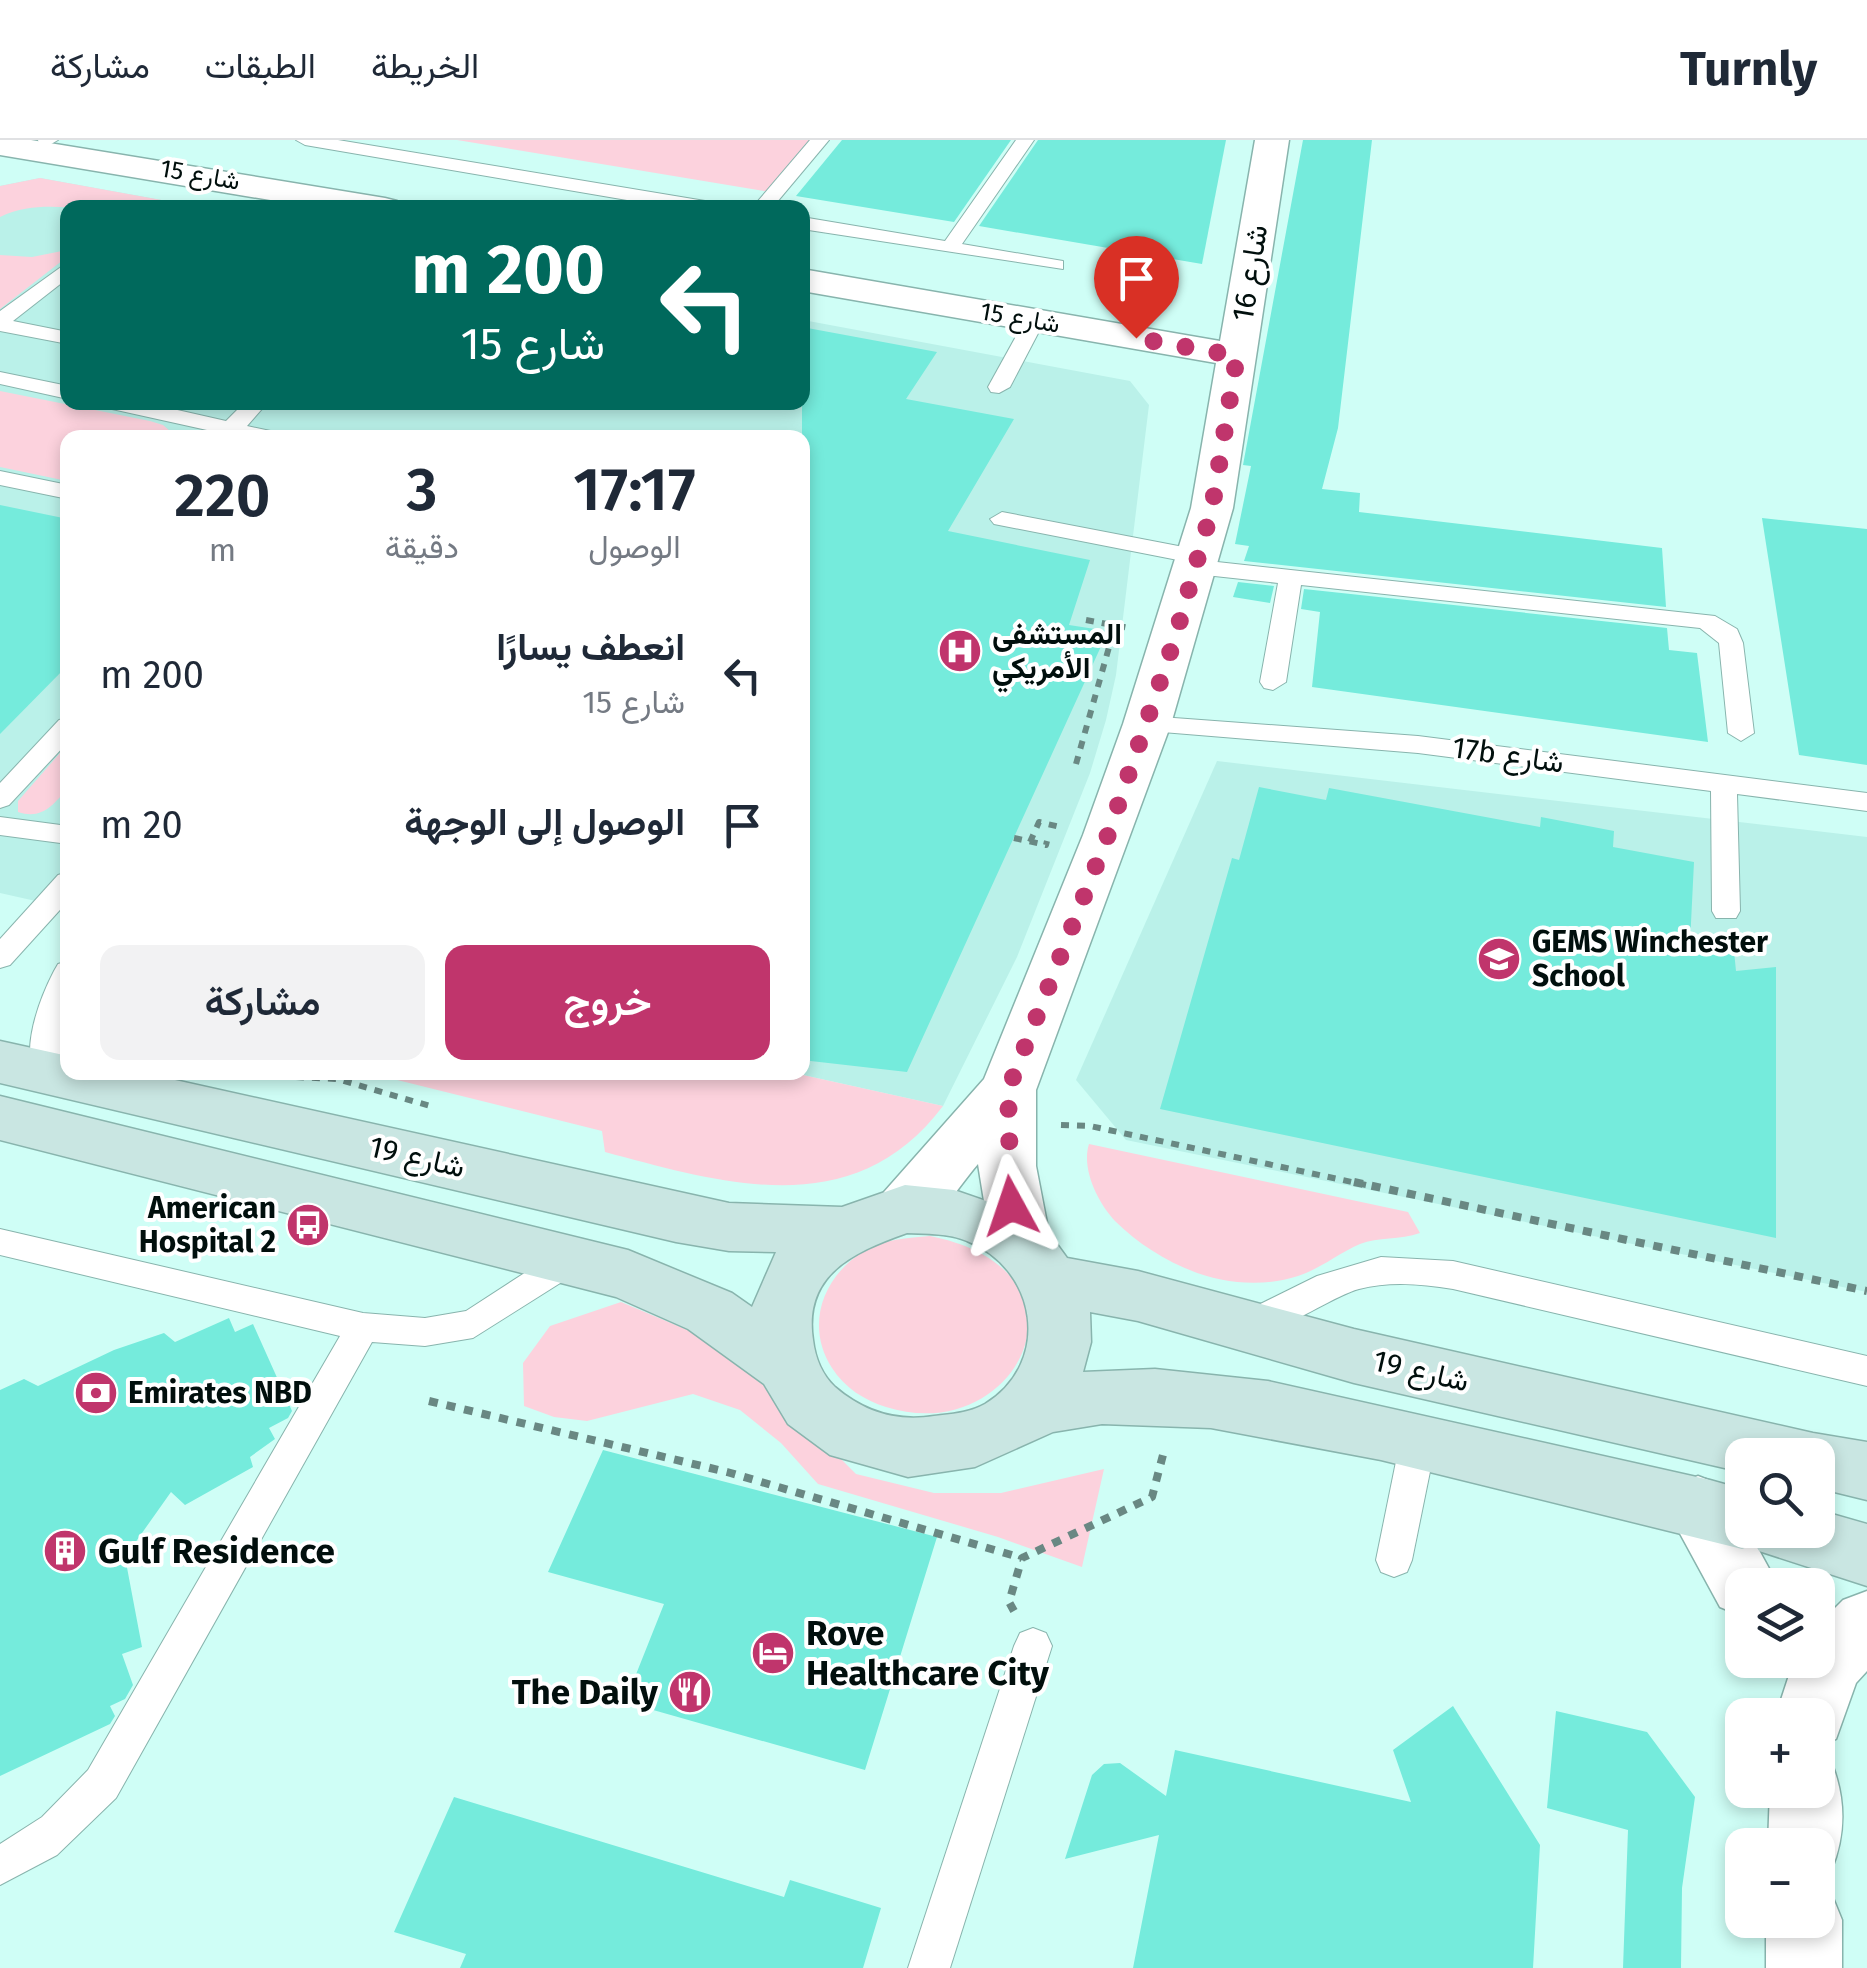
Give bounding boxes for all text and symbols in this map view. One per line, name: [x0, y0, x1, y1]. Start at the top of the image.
text: Turnly: [1680, 40, 1817, 98]
text: مشاركة: [50, 45, 150, 87]
text: الطبقات: [205, 45, 316, 87]
text: الخريطة: [371, 45, 479, 87]
street label: شارع 15: [158, 153, 242, 198]
street label: شارع 16: [1225, 222, 1277, 324]
text: 200 m: [411, 228, 605, 312]
pin: [1094, 236, 1179, 339]
icon: left: [640, 240, 770, 370]
icon: arrive: [1109, 251, 1164, 306]
street label: شارع 15: [978, 296, 1062, 341]
text: شارع 15: [461, 317, 605, 371]
text: 3: [406, 454, 437, 526]
text: 17:17: [573, 454, 696, 526]
text: 220: [174, 460, 271, 532]
text: دقيقة: [385, 528, 459, 566]
text: الوصول: [588, 528, 681, 566]
text: m: [209, 531, 236, 569]
place label: المستشفى الأمريكي: [992, 616, 1122, 693]
text: انعطف يسارًا: [496, 624, 685, 670]
hospital icon: المستشفى الأمريكي: [937, 628, 983, 674]
icon: left: [715, 648, 770, 703]
text: 200 m: [100, 652, 204, 698]
text: شارع 15: [582, 683, 685, 721]
street label: 17b شارع: [1450, 729, 1566, 783]
icon: arrive: [715, 798, 770, 853]
text: الوصول إلى الوجهة: [404, 799, 685, 845]
text: 20 m: [100, 802, 183, 848]
place label: GEMS Winchester School: [1532, 924, 1769, 994]
school or university icon: GEMS Winchester School: [1476, 936, 1522, 982]
button: مشاركة: [100, 945, 425, 1060]
button: خروج: [445, 945, 770, 1060]
street label: شارع 19: [365, 1129, 468, 1187]
position arrow: [959, 1154, 1063, 1258]
place label: American Hospital 2: [139, 1190, 276, 1260]
bus stop icon: American Hospital 2: [285, 1202, 331, 1248]
street label: شارع 19: [1369, 1343, 1472, 1401]
bank icon: Emirates NBD: [73, 1370, 119, 1416]
place label: Emirates NBD: [128, 1375, 312, 1411]
map controls: [1725, 1438, 1835, 1938]
button: search: [1725, 1438, 1835, 1548]
building icon: Gulf Residence: [42, 1528, 88, 1574]
place label: Gulf Residence: [98, 1530, 335, 1572]
button: layers: [1725, 1568, 1835, 1678]
place label: Rove Healthcare City: [806, 1612, 1050, 1694]
hotel icon: Rove Healthcare City: [750, 1630, 796, 1676]
restaurant icon: The Daily: [667, 1669, 713, 1715]
place label: The Daily: [512, 1671, 659, 1713]
button: +: [1725, 1698, 1835, 1808]
button: −: [1725, 1828, 1835, 1938]

